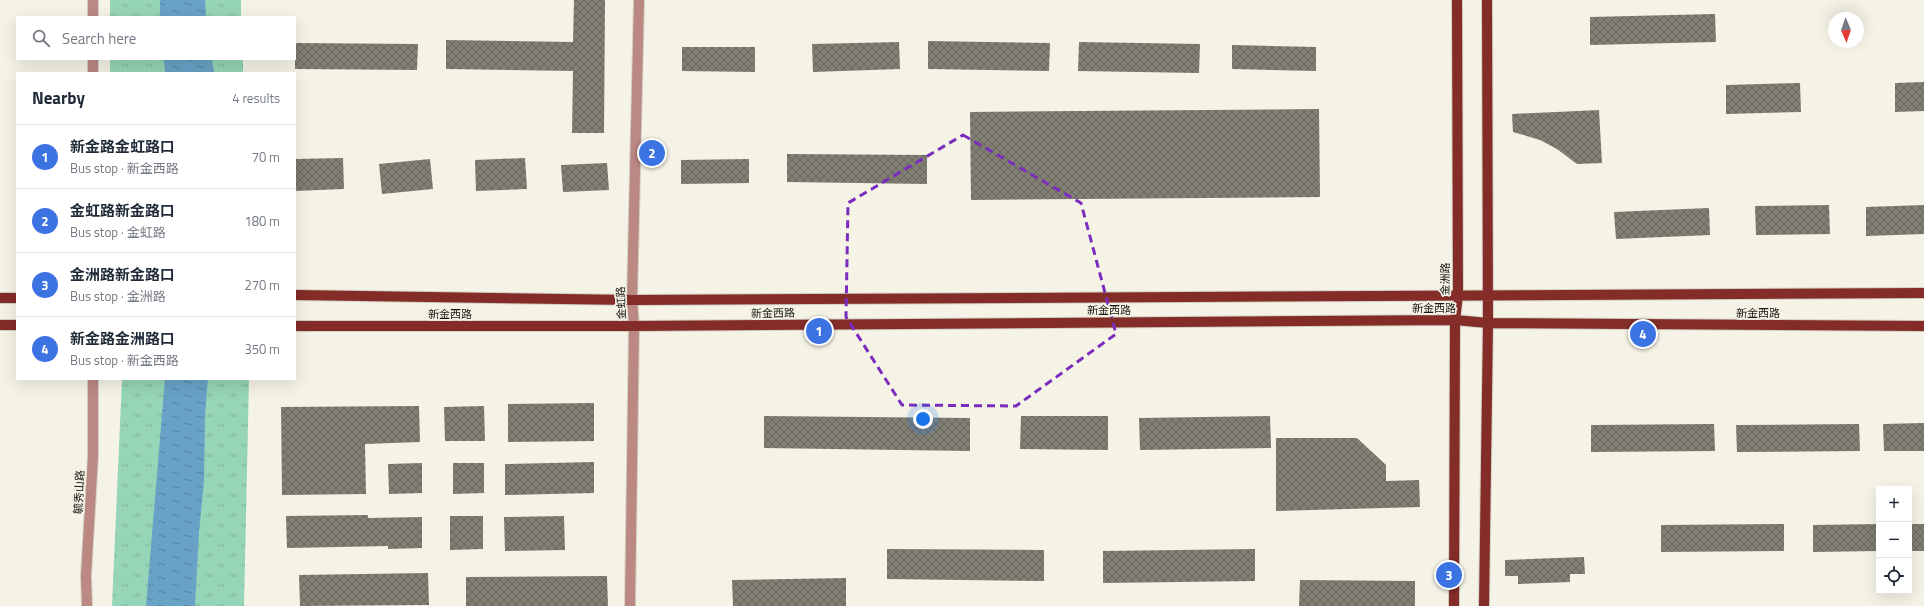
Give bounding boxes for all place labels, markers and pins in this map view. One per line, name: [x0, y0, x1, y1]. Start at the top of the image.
pin: 2: [639, 138, 665, 168]
pin: 1: [806, 316, 832, 346]
pin: 4: [1630, 319, 1656, 349]
pin: 3: [1436, 560, 1462, 590]

